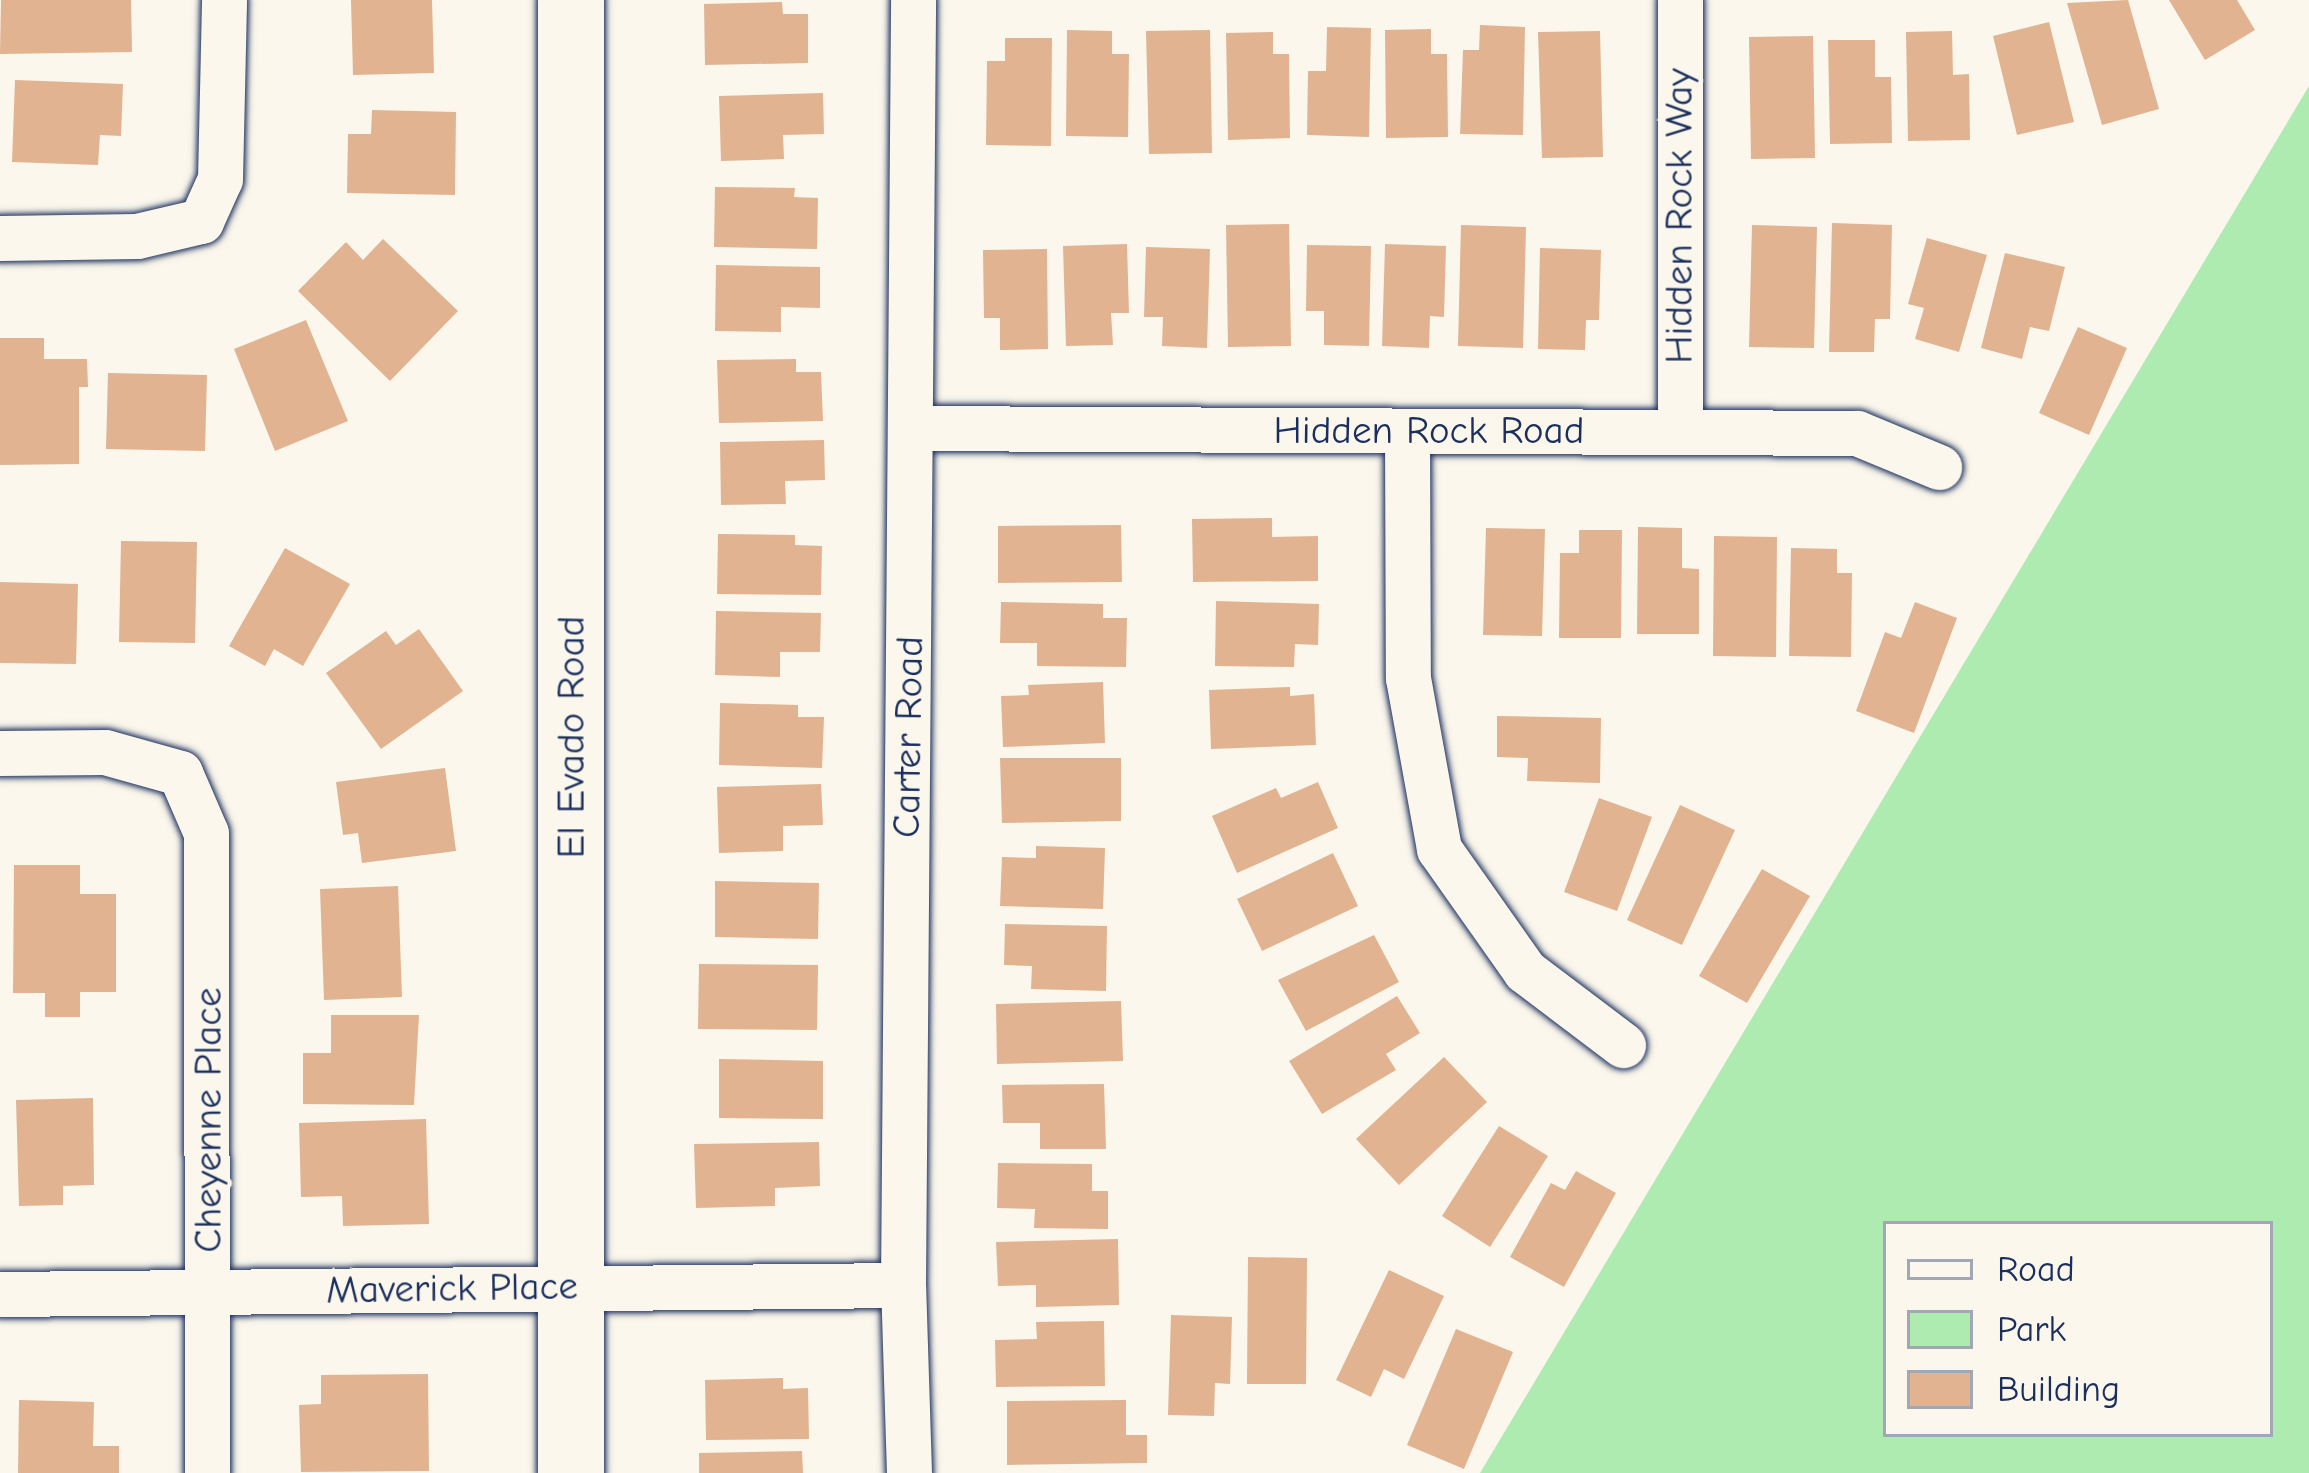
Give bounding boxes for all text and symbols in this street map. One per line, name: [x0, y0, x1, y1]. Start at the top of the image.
street label: Hidden Rock Way: [1657, 68, 1703, 364]
street label: Hidden Rock Road: [1274, 408, 1584, 454]
street label: El Evado Road: [549, 616, 595, 858]
street label: Carter Road: [884, 636, 934, 838]
street label: Cheyenne Place: [186, 987, 232, 1253]
legend: [1883, 1221, 2273, 1437]
text: Road: [1997, 1249, 2075, 1290]
street label: Maverick Place: [326, 1263, 578, 1315]
text: Park: [1997, 1309, 2066, 1350]
text: Building: [1997, 1369, 2120, 1410]

